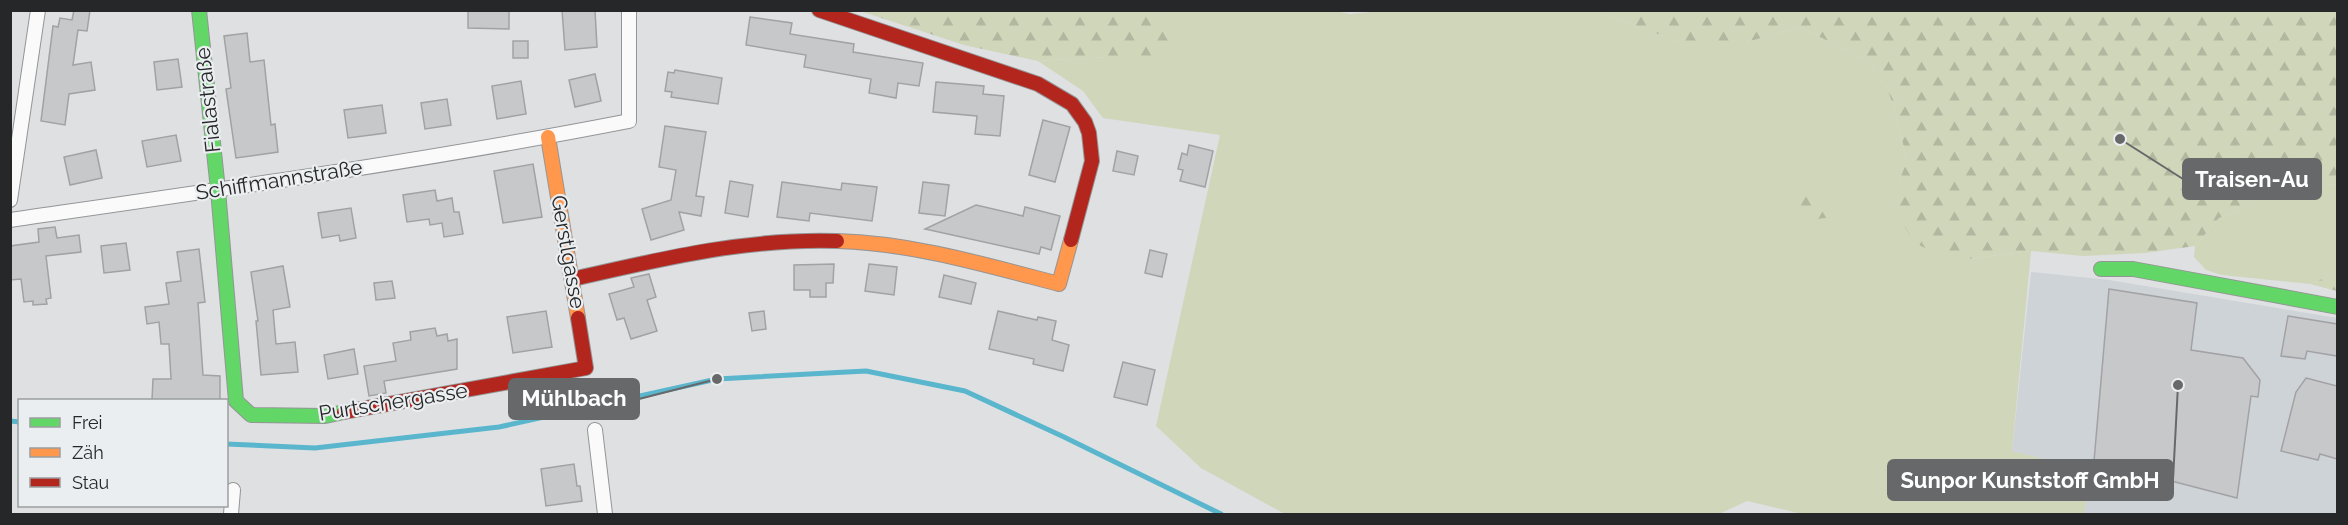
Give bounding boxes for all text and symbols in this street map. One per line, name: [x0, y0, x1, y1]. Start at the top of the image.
street label: Fialastraße: [190, 46, 225, 154]
street label: Schiffmannstraße: [194, 154, 364, 205]
callout: Traisen-Au: [2183, 159, 2321, 199]
text: Traisen-Au: [2195, 166, 2309, 192]
street label: Gerstlgasse: [546, 193, 591, 311]
street label: Purtschergasse: [317, 377, 469, 426]
callout: Mühlbach: [509, 379, 639, 419]
text: Mühlbach: [521, 385, 627, 411]
legend: [18, 399, 228, 507]
text: Frei: [72, 412, 102, 433]
text: Zäh: [72, 442, 104, 463]
callout: Sunpor Kunststoff GmbH: [1888, 460, 2173, 500]
text: Sunpor Kunststoff GmbH: [1900, 467, 2160, 493]
text: Stau: [72, 472, 109, 493]

